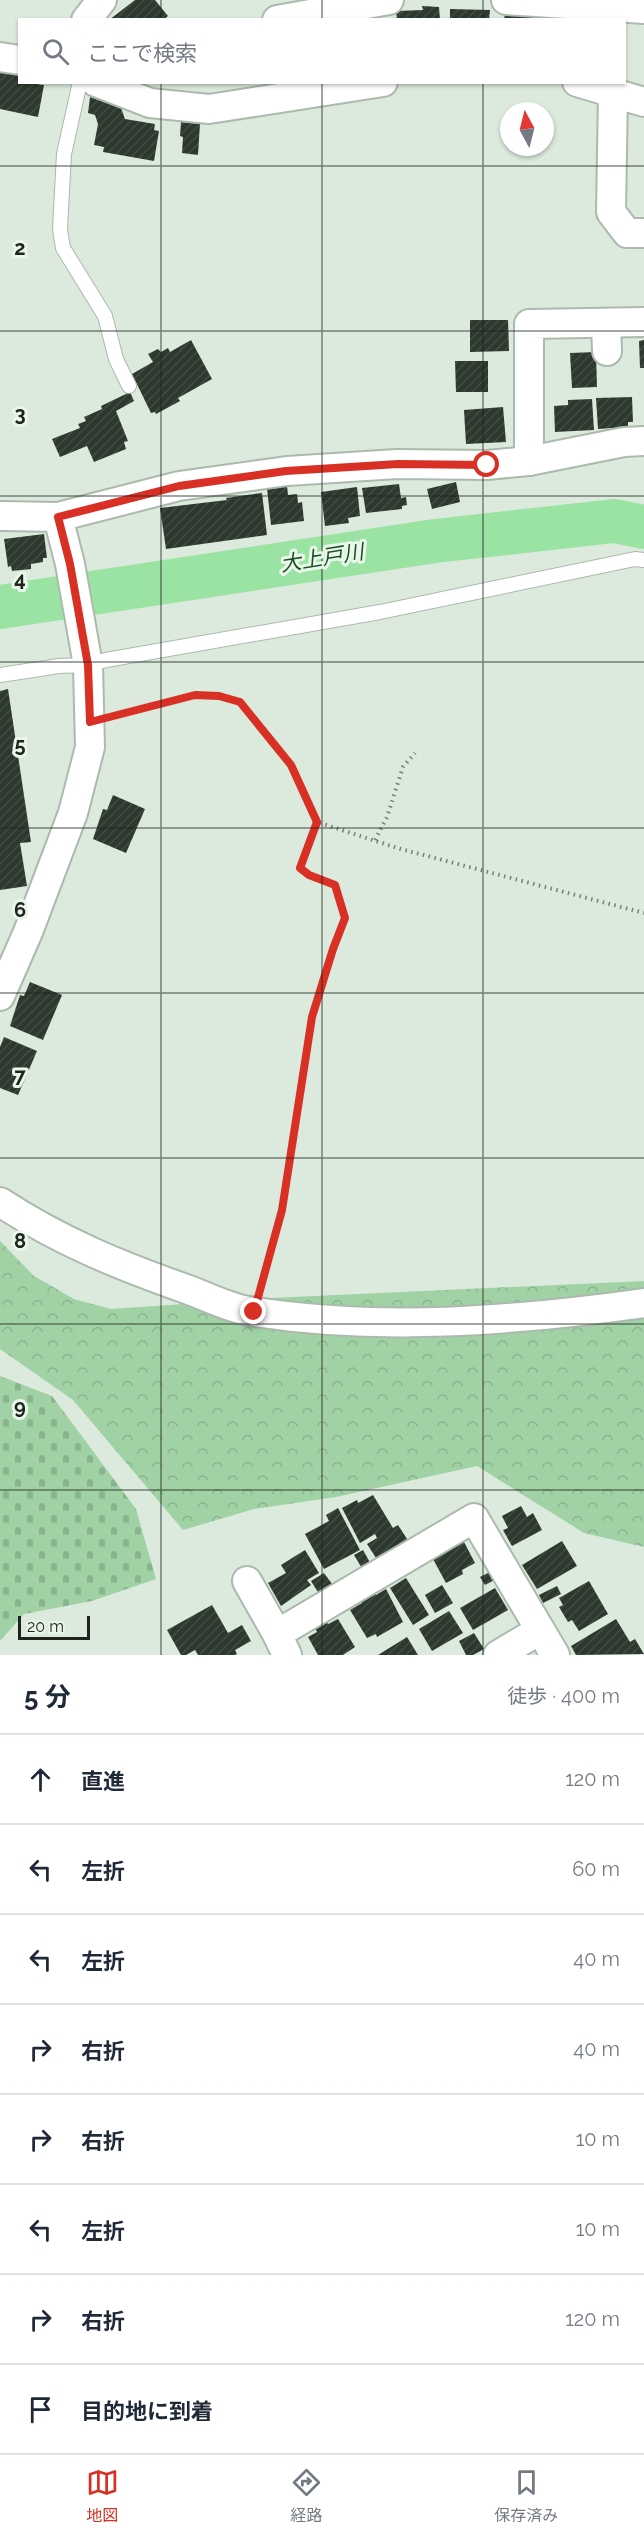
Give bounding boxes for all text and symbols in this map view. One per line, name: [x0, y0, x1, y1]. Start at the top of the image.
search box: [18, 18, 626, 84]
icon: search: [39, 35, 72, 68]
text: ここで検索: [87, 40, 197, 66]
north arrow: [500, 102, 554, 156]
text: 2: [14, 236, 26, 260]
text: 3: [14, 402, 26, 426]
route start: [473, 451, 499, 477]
water label: 大上戸川: [278, 538, 367, 576]
text: 4: [14, 567, 26, 591]
text: 5: [14, 733, 26, 757]
text: 6: [14, 898, 26, 922]
text: 7: [14, 1064, 26, 1088]
text: 8: [14, 1229, 26, 1253]
route end: [240, 1298, 266, 1324]
text: 9: [14, 1395, 26, 1419]
scale bar: [18, 1613, 90, 1640]
text: 20 m: [27, 1617, 64, 1636]
text: 5 分: [24, 1682, 71, 1712]
text: 徒歩 · 400 m: [507, 1684, 620, 1708]
icon: ahead: [24, 1763, 57, 1796]
text: 120 m: [565, 1767, 620, 1791]
text: 直進: [81, 1768, 125, 1794]
icon: left: [24, 1853, 57, 1886]
text: 60 m: [572, 1857, 620, 1881]
text: 左折: [81, 1858, 125, 1884]
icon: left: [24, 1943, 57, 1976]
text: 40 m: [573, 1947, 620, 1971]
text: 左折: [81, 1948, 125, 1974]
icon: right: [24, 2033, 57, 2066]
text: 40 m: [573, 2037, 620, 2061]
text: 右折: [81, 2038, 125, 2064]
icon: right: [24, 2123, 57, 2156]
text: 10 m: [576, 2127, 620, 2151]
text: 右折: [81, 2128, 125, 2154]
icon: left: [24, 2213, 57, 2246]
text: 10 m: [576, 2217, 620, 2241]
text: 左折: [81, 2218, 125, 2244]
icon: right: [24, 2303, 57, 2336]
text: 120 m: [565, 2307, 620, 2331]
text: 右折: [81, 2308, 125, 2334]
icon: arrive: [24, 2393, 57, 2426]
text: 目的地に到着: [81, 2398, 213, 2424]
tab: 地図: [86, 2466, 119, 2526]
tab: 経路: [290, 2466, 323, 2526]
tab: 保存済み: [494, 2466, 558, 2526]

